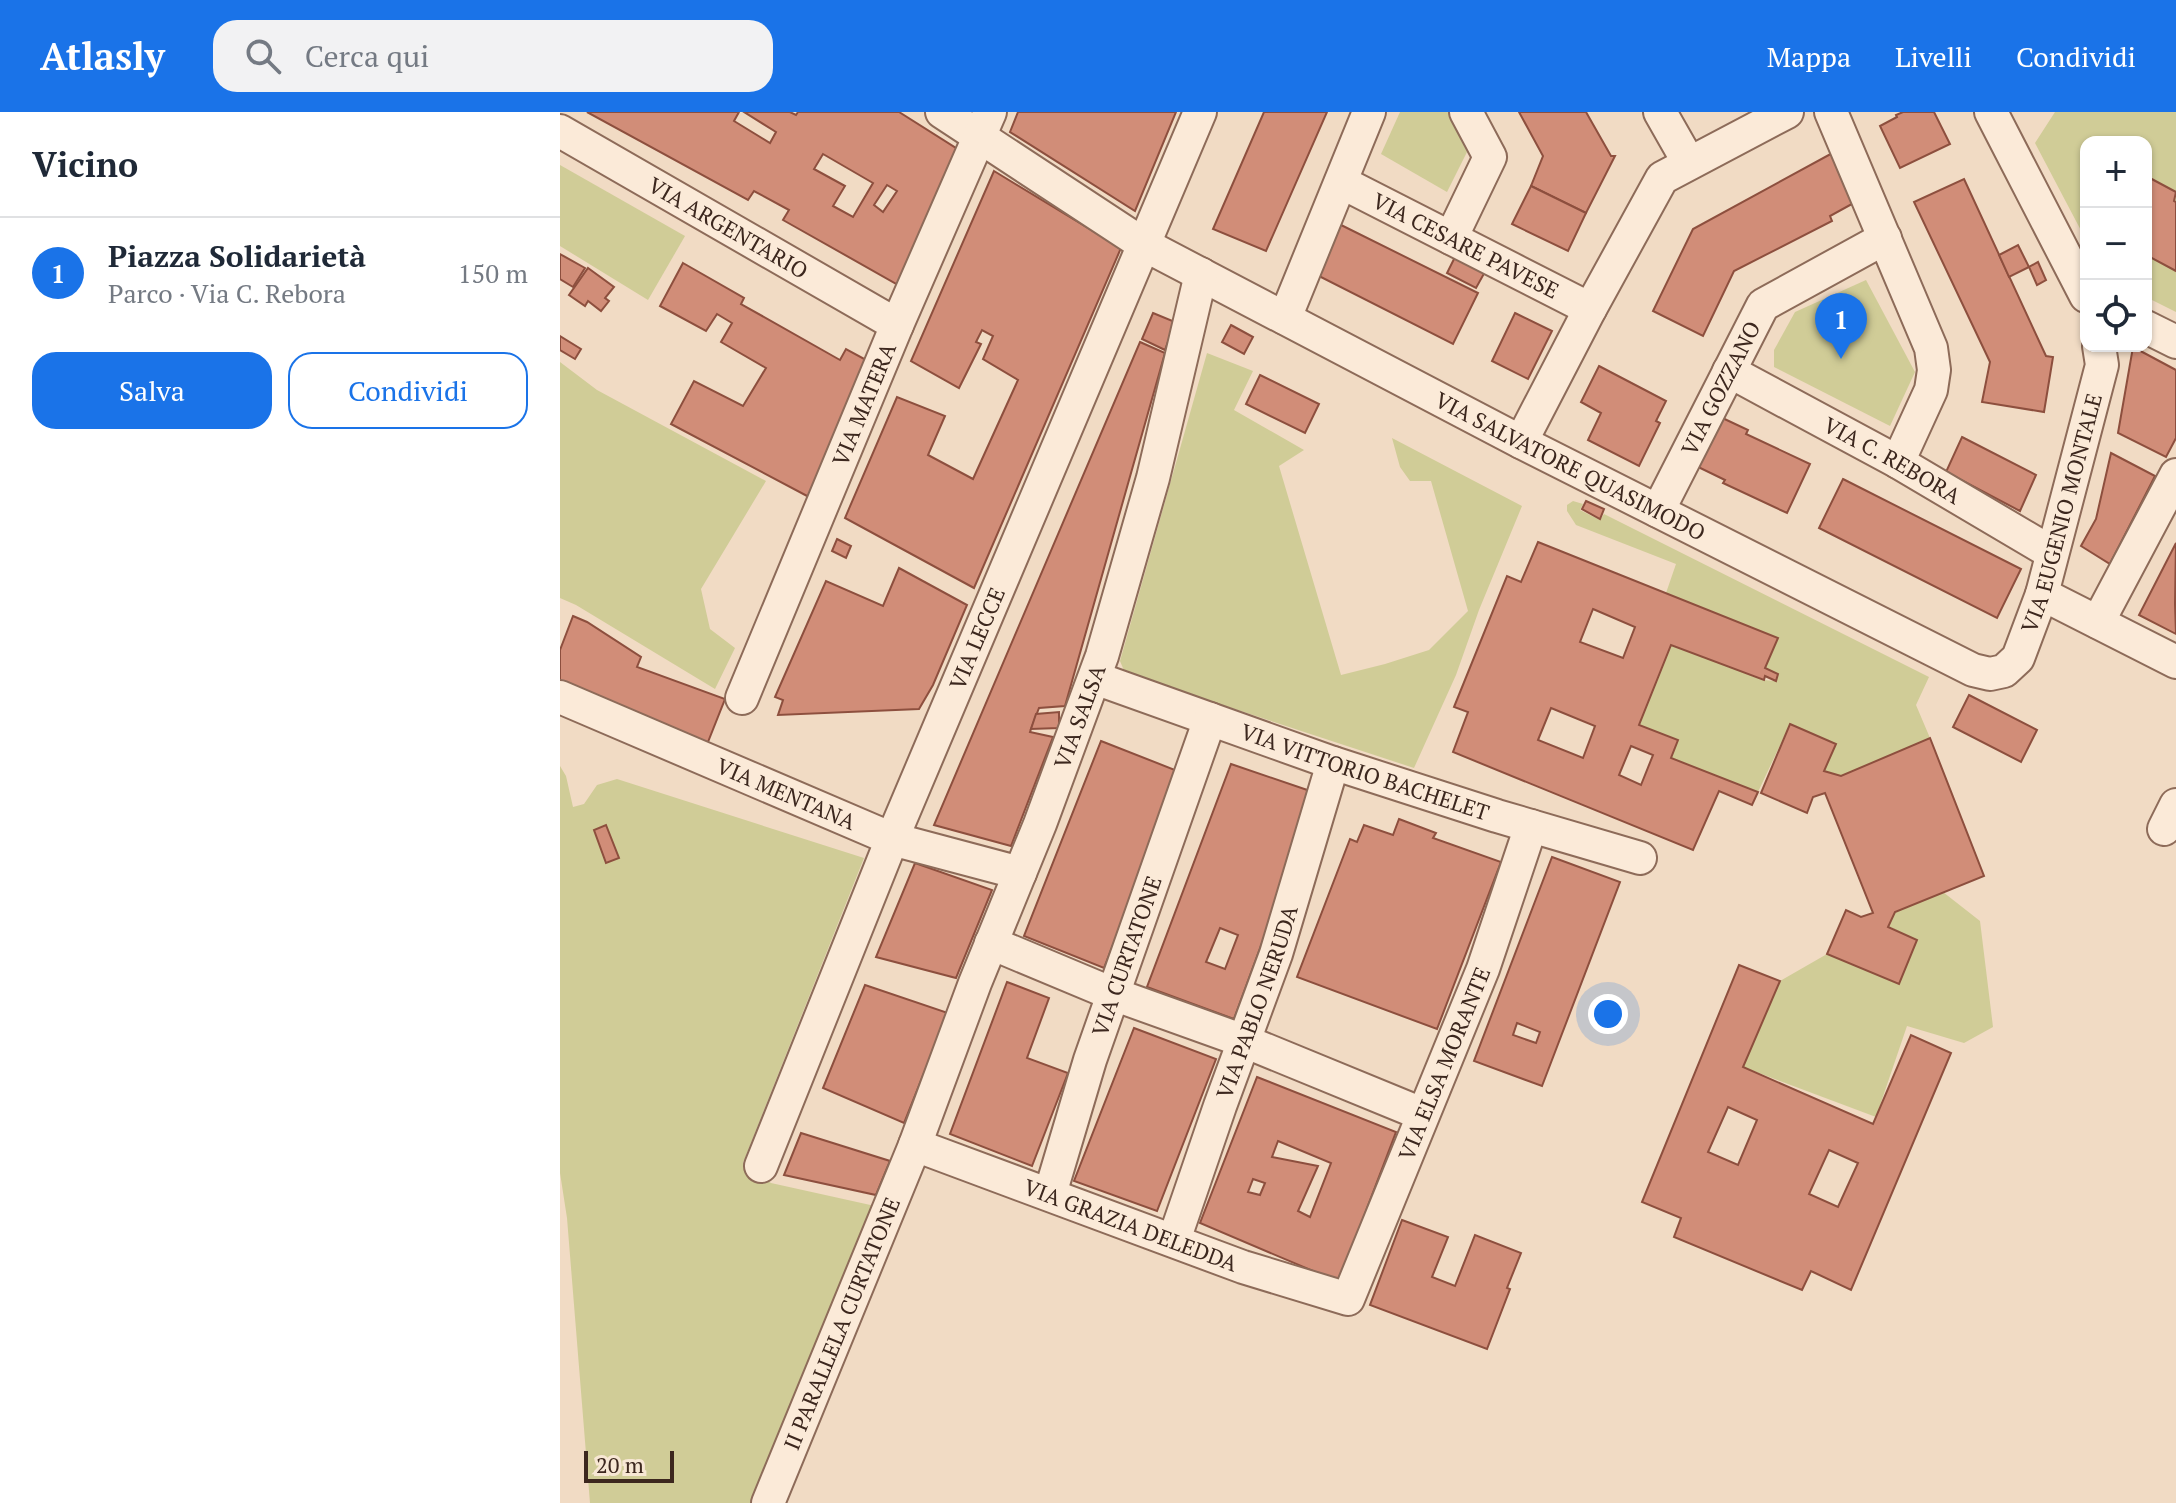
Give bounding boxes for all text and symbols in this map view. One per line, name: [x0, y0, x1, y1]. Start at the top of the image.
search box: [213, 20, 773, 92]
text: Atlasly: [40, 31, 165, 81]
icon: search: [241, 34, 285, 78]
text: Cerca qui: [305, 36, 429, 76]
text: Mappa: [1767, 38, 1851, 75]
text: Livelli: [1895, 38, 1972, 75]
text: Condividi: [2016, 38, 2136, 75]
map controls: [2080, 136, 2152, 352]
button: +: [2080, 136, 2152, 208]
text: Vicino: [32, 142, 138, 187]
street label: VIA ARGENTARIO: [643, 170, 813, 285]
street label: VIA CESARE PAVESE: [1368, 186, 1564, 305]
button: −: [2080, 208, 2152, 280]
text: Piazza Solidarietà: [108, 236, 366, 276]
text: 1: [51, 256, 65, 290]
text: 150 m: [458, 256, 528, 290]
text: Parco · Via C. Rebora: [108, 276, 346, 310]
button: locate: [2080, 280, 2152, 352]
pin: 1: [1815, 293, 1867, 359]
street label: VIA GOZZANO: [1674, 316, 1767, 460]
street label: VIA MATERA: [825, 337, 902, 470]
button: Salva: [32, 352, 272, 429]
button: Condividi: [288, 352, 528, 429]
street label: VIA SALVATORE QUASIMODO: [1430, 385, 1711, 547]
street label: VIA EUGENIO MONTALE: [2014, 390, 2108, 637]
street label: VIA C. REBORA: [1819, 410, 1967, 511]
street label: VIA LECCE: [942, 583, 1011, 694]
street label: VIA SALSA: [1047, 660, 1112, 772]
street label: VIA VITTORIO BACHELET: [1237, 716, 1493, 827]
street label: VIA MENTANA: [712, 751, 861, 836]
street label: VIA CURTATONE: [1085, 872, 1168, 1040]
street label: VIA PABLO NERUDA: [1209, 901, 1304, 1103]
street label: VIA ELSA MORANTE: [1391, 962, 1496, 1164]
your location: [1588, 994, 1628, 1034]
street label: VIA GRAZIA DELEDDA: [1020, 1172, 1243, 1278]
street label: II PARALLELA CURTATONE: [776, 1193, 906, 1454]
scale bar: [584, 1447, 674, 1483]
text: 20 m: [596, 1450, 644, 1479]

